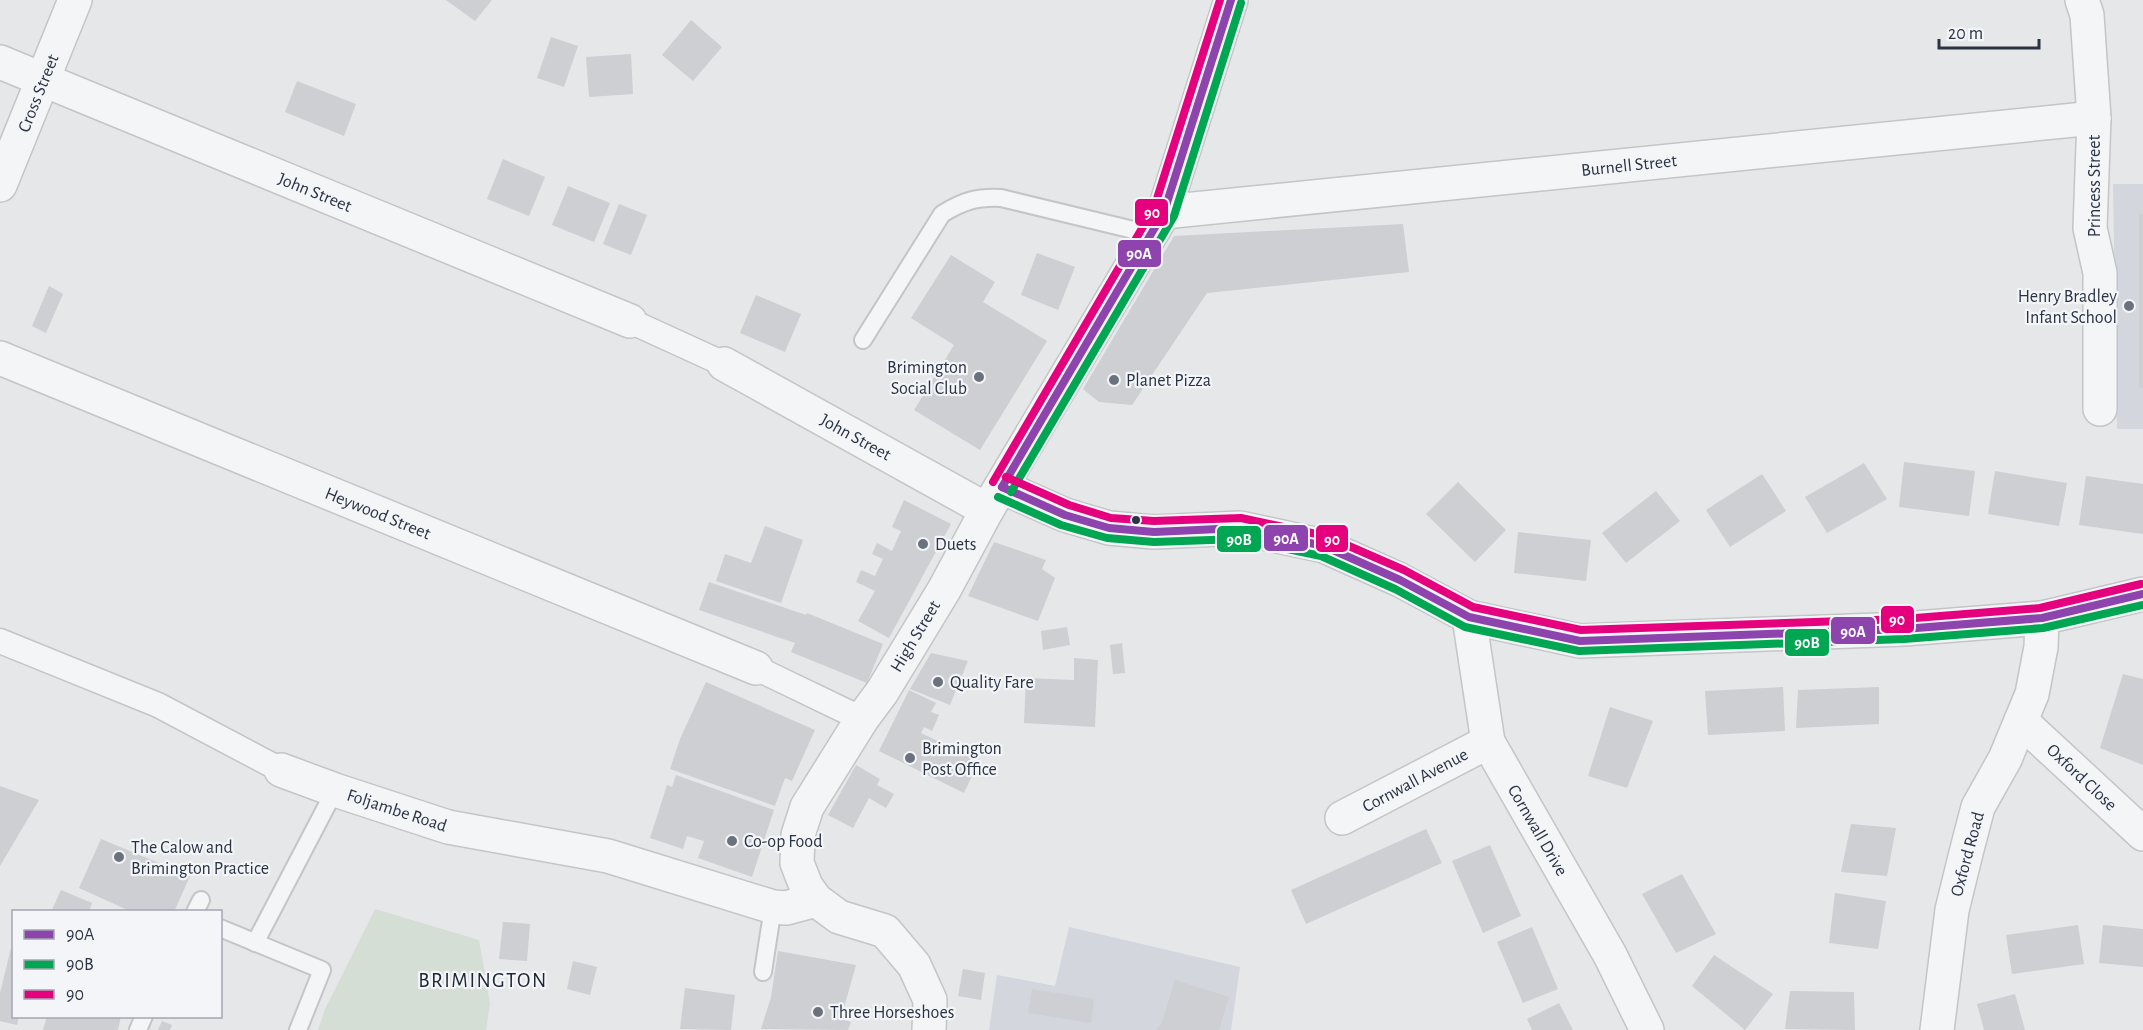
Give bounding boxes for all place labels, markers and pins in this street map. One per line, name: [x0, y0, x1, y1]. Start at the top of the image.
place label: Henry Bradley Infant School: [2018, 288, 2117, 327]
marker: Henry Bradley Infant School: [2122, 299, 2136, 313]
place label: Brimington Social Club: [887, 359, 967, 398]
marker: Brimington Social Club: [972, 370, 986, 384]
place label: Planet Pizza: [1126, 372, 1211, 390]
marker: Planet Pizza: [1107, 373, 1121, 387]
unlabelled marker: [1130, 514, 1142, 526]
place label: Duets: [935, 536, 977, 554]
marker: Duets: [916, 537, 930, 551]
place label: Quality Fare: [950, 674, 1034, 692]
marker: Quality Fare: [931, 675, 945, 689]
place label: Brimington Post Office: [922, 740, 1002, 779]
marker: Brimington Post Office: [903, 751, 917, 765]
place label: Co-op Food: [744, 833, 823, 851]
marker: Co-op Food: [725, 834, 739, 848]
place label: The Calow and Brimington Practice: [131, 839, 269, 878]
marker: The Calow and Brimington Practice: [112, 850, 126, 864]
place label: Three Horseshoes: [830, 1004, 954, 1022]
marker: Three Horseshoes: [811, 1005, 825, 1019]

